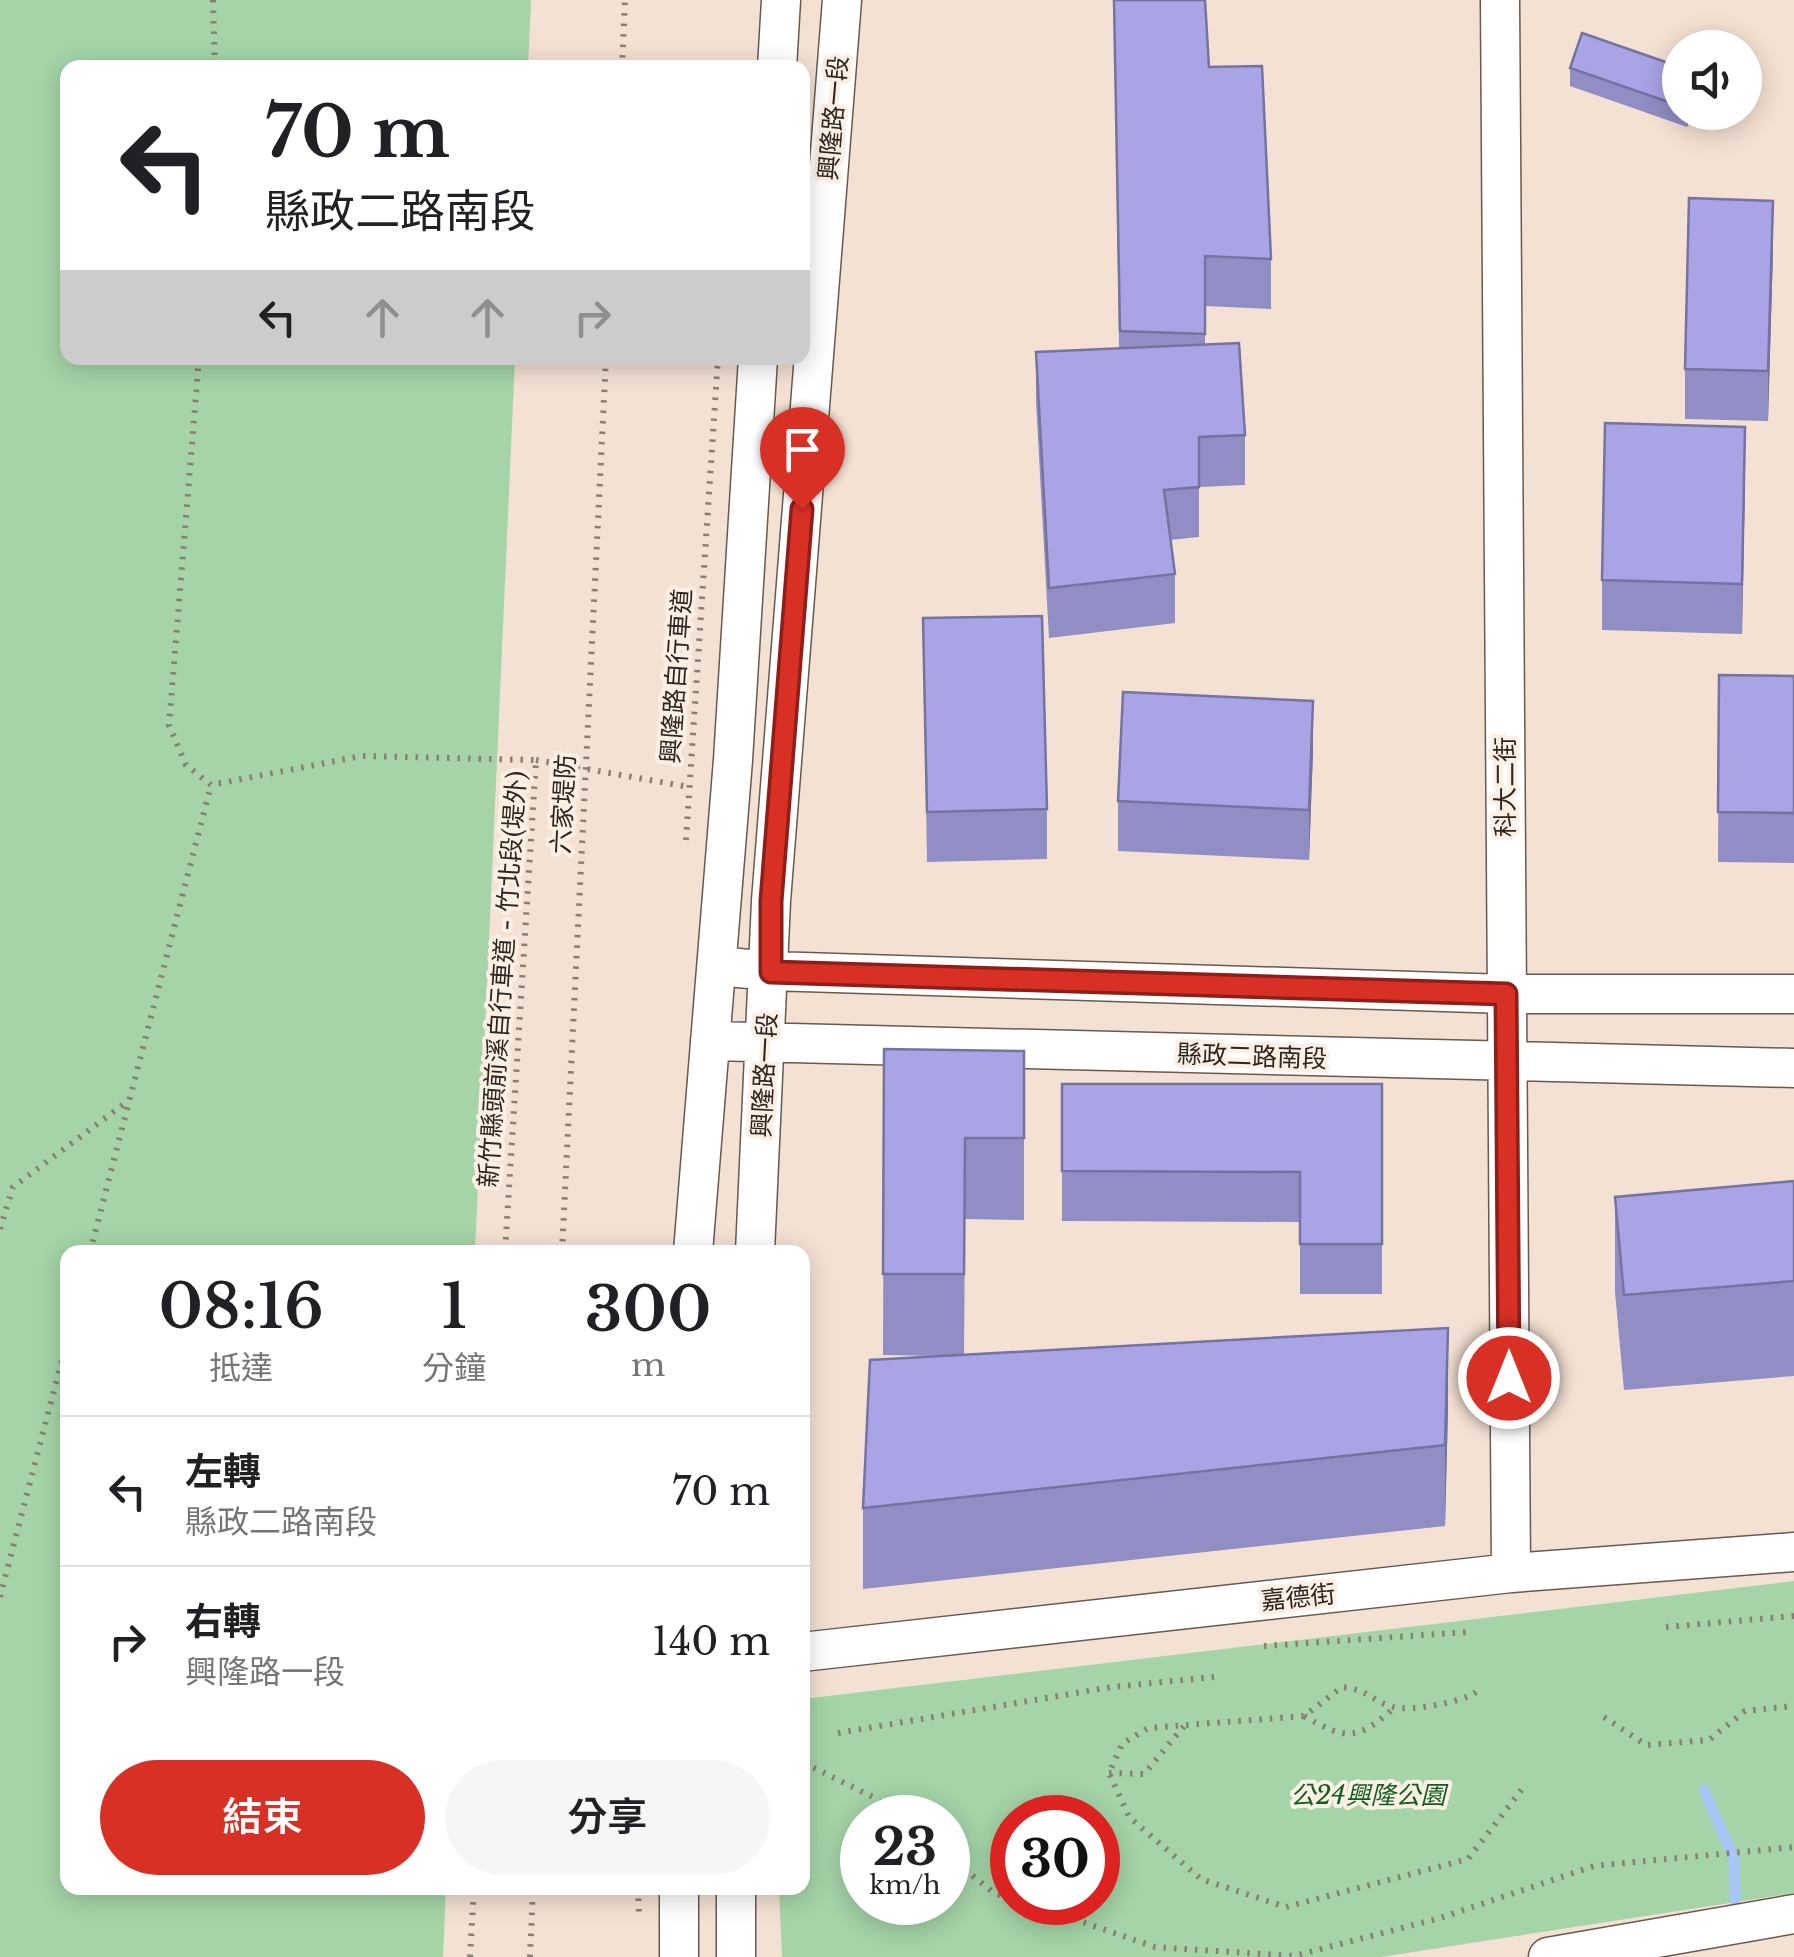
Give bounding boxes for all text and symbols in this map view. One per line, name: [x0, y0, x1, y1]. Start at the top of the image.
map controls: [1662, 30, 1762, 130]
button: sound: [1662, 30, 1762, 130]
street label: 興隆路一段: [813, 54, 854, 182]
text: 70 m: [265, 89, 450, 176]
icon: left: [100, 100, 230, 230]
text: 縣政二路南段: [265, 183, 535, 239]
icon: left: [250, 290, 305, 345]
icon: ahead: [355, 290, 410, 345]
icon: ahead: [460, 290, 515, 345]
icon: right: [565, 290, 620, 345]
pin: [760, 407, 845, 510]
icon: arrive: [775, 422, 830, 477]
street label: 興隆路自行車道: [655, 588, 698, 764]
street label: 科大二街: [1490, 737, 1521, 837]
street label: 六家堤防: [545, 753, 582, 855]
street label: 新竹縣頭前溪自行車道 - 竹北段(堤外): [472, 770, 533, 1188]
street label: 興隆路一段: [746, 1012, 783, 1138]
street label: 縣政二路南段: [1176, 1038, 1327, 1075]
text: 08:16: [158, 1270, 324, 1344]
text: 1: [441, 1270, 467, 1344]
text: 300: [585, 1273, 712, 1347]
position arrow: [1457, 1326, 1561, 1430]
text: m: [631, 1345, 665, 1385]
text: 抵達: [209, 1348, 273, 1388]
text: 分鐘: [422, 1348, 486, 1388]
text: 左轉: [185, 1448, 261, 1495]
icon: left: [100, 1464, 155, 1519]
text: 70 m: [672, 1468, 770, 1515]
text: 縣政二路南段: [185, 1502, 377, 1542]
street label: 嘉德街: [1259, 1578, 1337, 1617]
text: 右轉: [185, 1598, 261, 1645]
icon: right: [100, 1614, 155, 1669]
text: 140 m: [652, 1618, 770, 1665]
text: 興隆路一段: [185, 1652, 345, 1692]
button: 結束: [100, 1760, 425, 1875]
button: 分享: [445, 1760, 770, 1875]
park label: 公24興隆公園: [1290, 1780, 1449, 1811]
speed limit sign: 30: [990, 1795, 1120, 1925]
text: 23: [873, 1816, 937, 1879]
text: km/h: [870, 1870, 940, 1901]

